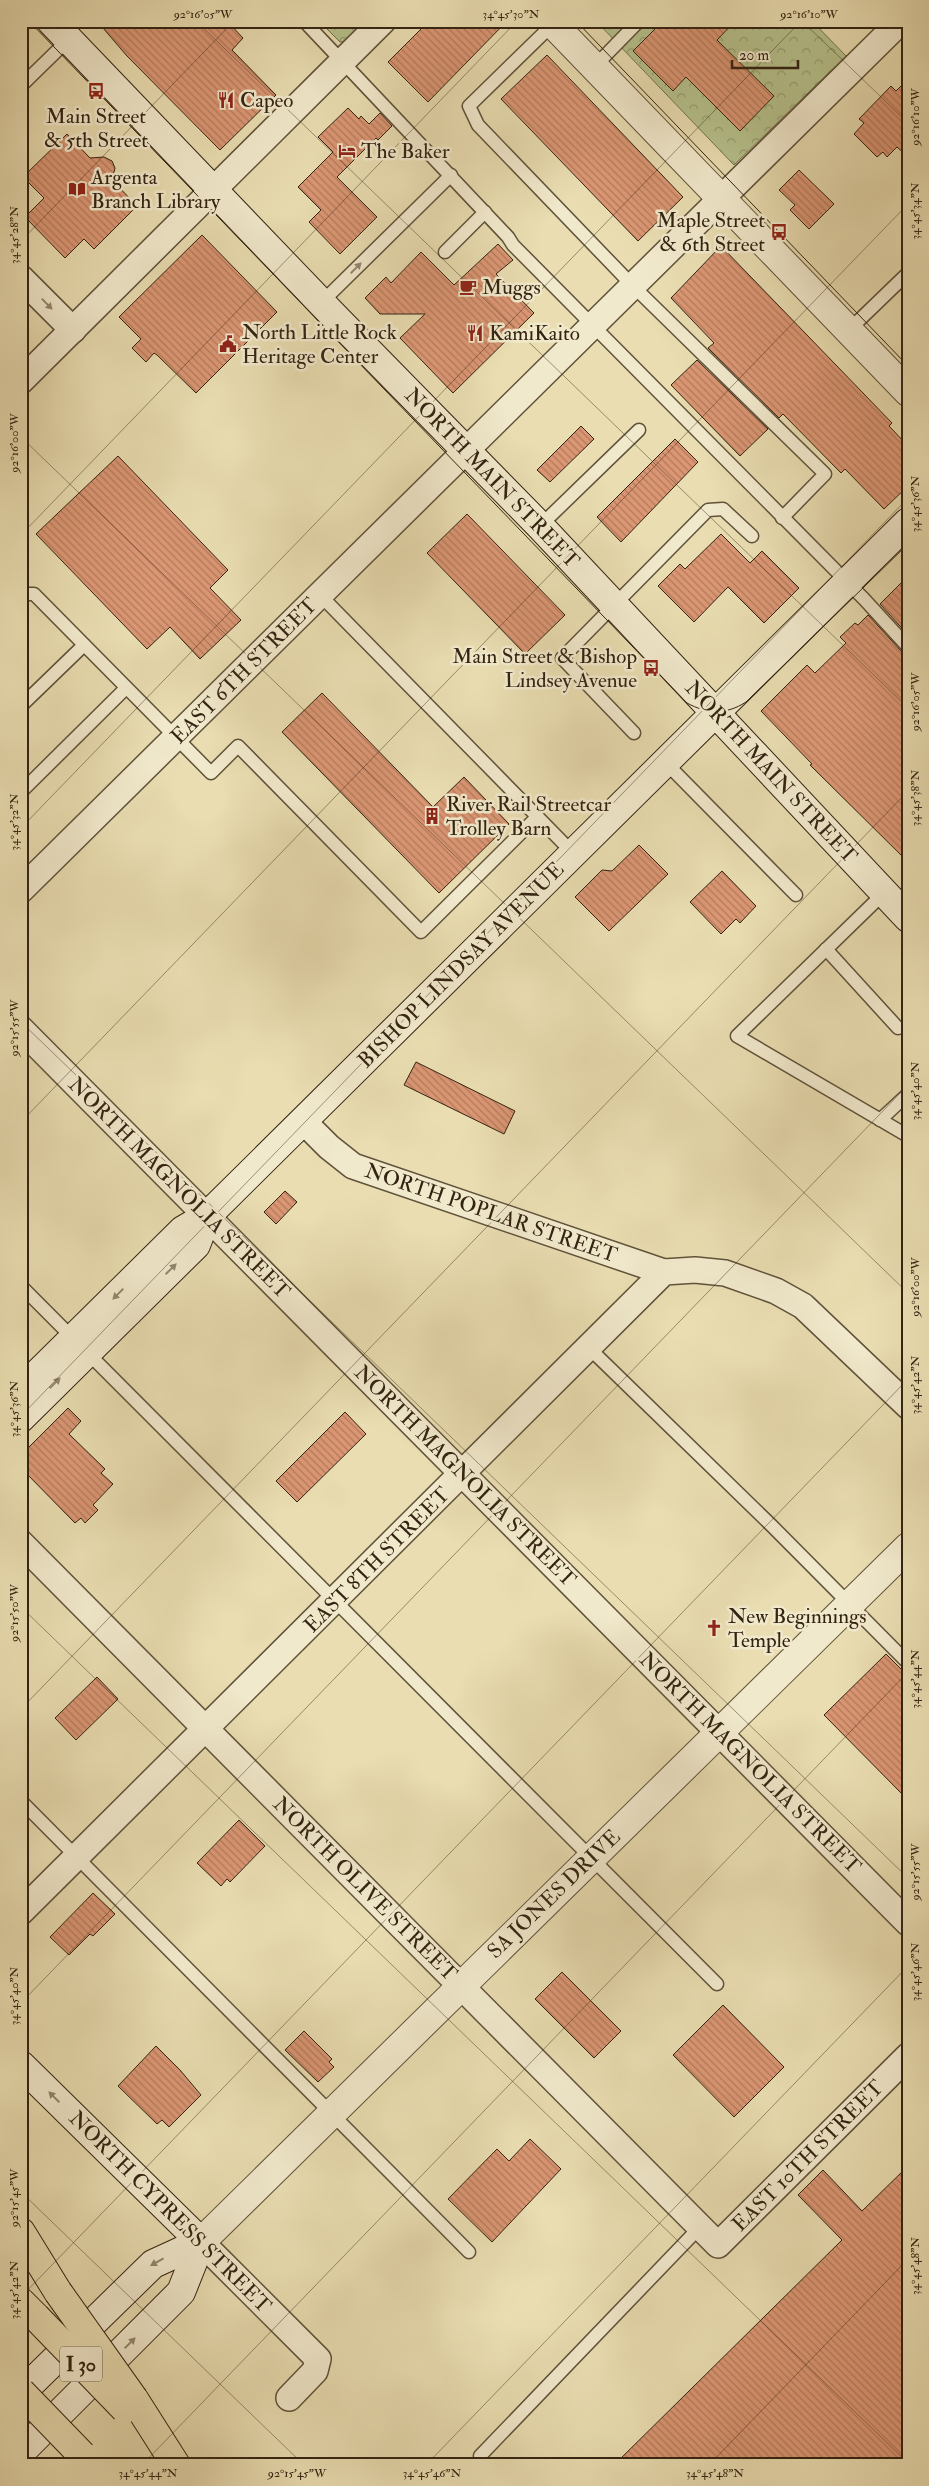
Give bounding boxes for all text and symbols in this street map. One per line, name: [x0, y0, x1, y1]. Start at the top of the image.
text: 92°16'05"W: [173, 7, 233, 22]
text: 34°45'30"N: [483, 7, 540, 22]
text: 92°16'10"W: [779, 7, 839, 22]
scale bar: [732, 38, 798, 70]
text: 20 m: [739, 46, 769, 65]
bus stop icon: Main Street & 5th Street: [86, 81, 106, 101]
place label: Capeo: [240, 87, 293, 114]
text: 92°16'10"W: [908, 87, 923, 147]
restaurant icon: Capeo: [216, 90, 236, 110]
place label: Main Street & 5th Street: [44, 103, 148, 154]
place label: The Baker: [361, 138, 450, 165]
hotel icon: The Baker: [337, 141, 357, 161]
place label: Argenta Branch Library: [90, 164, 221, 215]
library icon: Argenta Branch Library: [67, 179, 87, 199]
text: 34°45'34"N: [908, 182, 923, 240]
text: 34°45'28"N: [7, 206, 22, 264]
place label: Maple Street & 6th Street: [657, 207, 765, 258]
bus stop icon: Maple Street & 6th Street: [769, 222, 789, 242]
one-way arrow: [350, 263, 362, 275]
place label: Muggs: [482, 274, 541, 301]
cafe icon: Muggs: [458, 277, 478, 297]
one-way arrow: [41, 298, 53, 310]
place label: North Little Rock Heritage Center: [242, 319, 397, 370]
place label: KamiKaito: [489, 320, 580, 347]
restaurant icon: KamiKaito: [465, 323, 485, 343]
public building icon: North Little Rock Heritage Center: [218, 334, 238, 354]
street label: NORTH MAIN STREET: [399, 382, 586, 574]
text: 92°16'00"W: [7, 412, 22, 474]
text: 34°45'36"N: [908, 475, 923, 532]
street label: EAST 6TH STREET: [165, 592, 323, 750]
place label: Main Street & Bishop Lindsey Avenue: [452, 643, 637, 694]
bus stop icon: Main Street & Bishop Lindsey Avenue: [641, 658, 661, 678]
text: 92°16'05"W: [908, 672, 923, 732]
street label: NORTH MAIN STREET: [679, 675, 863, 870]
text: 34°45'38"N: [908, 770, 923, 826]
place label: River Rail Streetcar Trolley Barn: [446, 791, 611, 842]
text: 34°45'32"N: [7, 793, 22, 850]
building icon: River Rail Streetcar Trolley Barn: [422, 806, 442, 826]
street label: BISHOP LINDSAY AVENUE: [352, 856, 570, 1074]
text: 92°15'55"W: [7, 999, 22, 1058]
text: 34°45'40"N: [908, 1061, 923, 1120]
street label: NORTH MAGNOLIA STREET: [62, 1071, 296, 1305]
street label: NORTH POPLAR STREET: [361, 1157, 621, 1269]
text: 92°16'00"W: [908, 1256, 923, 1318]
one-way arrow: [165, 1263, 177, 1275]
one-way arrow: [112, 1288, 124, 1300]
text: 34°45'42"N: [908, 1355, 923, 1414]
street label: NORTH MAGNOLIA STREET: [348, 1359, 582, 1593]
one-way arrow: [49, 1378, 61, 1390]
text: 34°45'36"N: [7, 1380, 22, 1437]
street label: EAST 8TH STREET: [298, 1481, 456, 1639]
text: 92°15'50"W: [7, 1583, 22, 1643]
place label: New Beginnings Temple: [728, 1603, 867, 1654]
church icon: New Beginnings Temple: [704, 1618, 724, 1638]
street label: NORTH MAGNOLIA STREET: [633, 1646, 867, 1880]
text: 34°45'44"N: [908, 1649, 923, 1709]
street label: NORTH OLIVE STREET: [267, 1791, 463, 1987]
street label: SA JONES DRIVE: [482, 1824, 626, 1964]
text: 92°15'55"W: [908, 1843, 923, 1902]
text: 34°45'46"N: [908, 1942, 923, 2001]
text: 34°45'40"N: [7, 1966, 22, 2025]
street label: EAST 10TH STREET: [726, 2074, 890, 2238]
one-way arrow: [49, 2091, 61, 2103]
street label: NORTH CYPRESS STREET: [63, 2105, 277, 2319]
text: 92°15'45"W: [7, 2168, 22, 2228]
text: 34°45'48"N: [908, 2237, 923, 2295]
one-way arrow: [151, 2258, 164, 2267]
text: 34°45'42"N: [7, 2260, 22, 2319]
one-way arrow: [124, 2337, 136, 2349]
road number: I 30: [60, 2346, 102, 2382]
text: 34°45'44"N: [118, 2466, 178, 2481]
text: 92°15'45"W: [267, 2466, 327, 2481]
text: 34°45'46"N: [403, 2466, 462, 2481]
text: 34°45'48"N: [686, 2466, 744, 2481]

